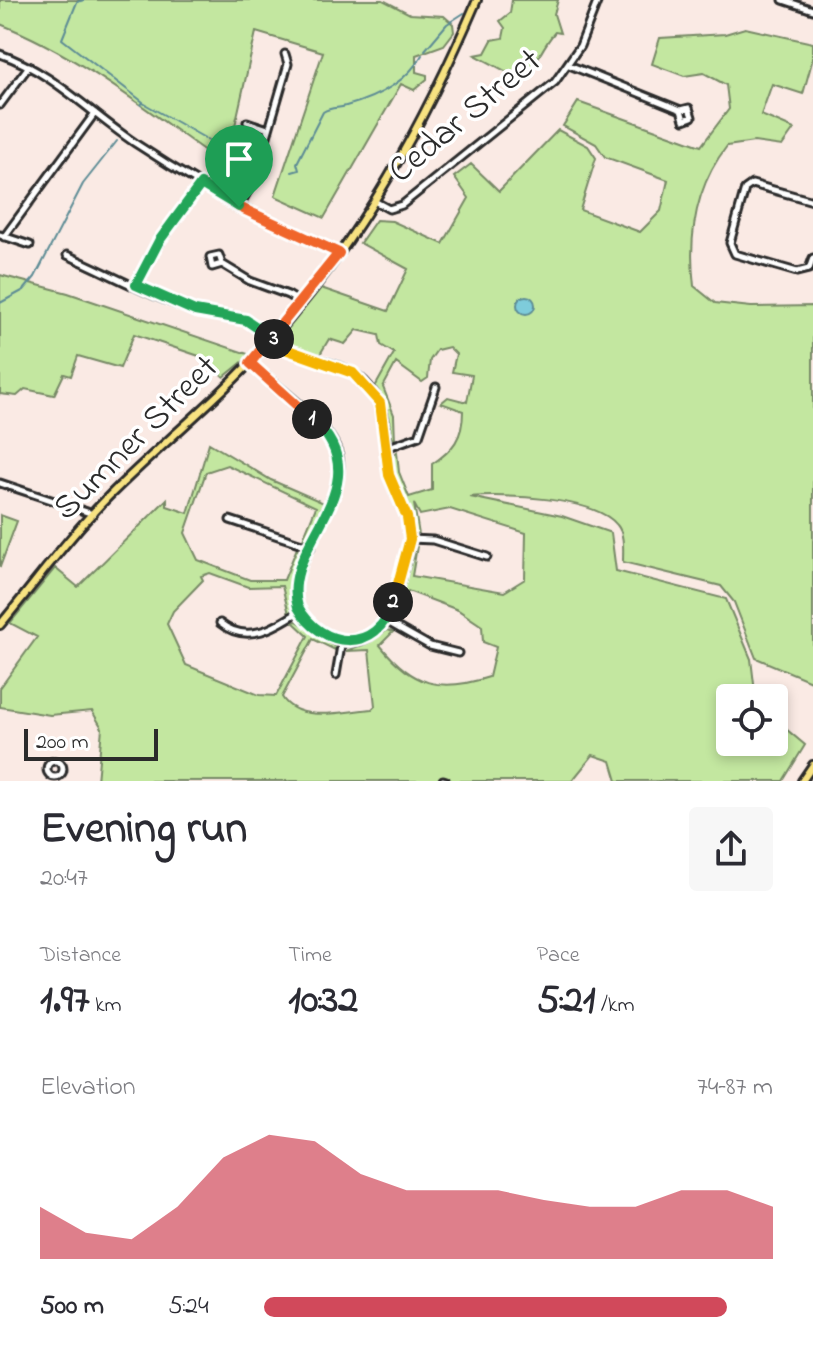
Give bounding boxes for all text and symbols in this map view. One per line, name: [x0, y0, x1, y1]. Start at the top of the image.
street label: Cedar Street: [378, 37, 554, 197]
pin: [205, 125, 273, 207]
icon: arrive: [217, 137, 261, 181]
pin: 3: [254, 319, 294, 359]
text: 3: [269, 323, 279, 355]
street label: Sumner Street: [42, 344, 232, 534]
pin: 1: [292, 399, 332, 439]
text: 1: [309, 403, 316, 435]
pin: 2: [373, 582, 413, 622]
text: 2: [388, 586, 398, 618]
map controls: [716, 684, 788, 756]
button: locate: [716, 684, 788, 756]
scale bar: [24, 725, 158, 761]
text: 200 m: [36, 727, 89, 759]
text: Evening run: [40, 798, 247, 862]
button: share: [689, 807, 773, 891]
text: 20:47: [40, 860, 88, 898]
text: Distance: [40, 940, 121, 972]
text: Time: [288, 940, 332, 972]
text: Pace: [537, 940, 580, 972]
text: 1.97: [40, 972, 89, 1031]
text: 10:32: [288, 972, 358, 1031]
text: 5:21: [537, 972, 596, 1031]
text: km: [89, 990, 122, 1022]
text: /km: [596, 990, 635, 1022]
text: Elevation: [40, 1069, 136, 1107]
text: 74–87 m: [697, 1069, 773, 1107]
text: 500 m: [40, 1288, 104, 1326]
text: 5:24: [168, 1288, 209, 1326]

